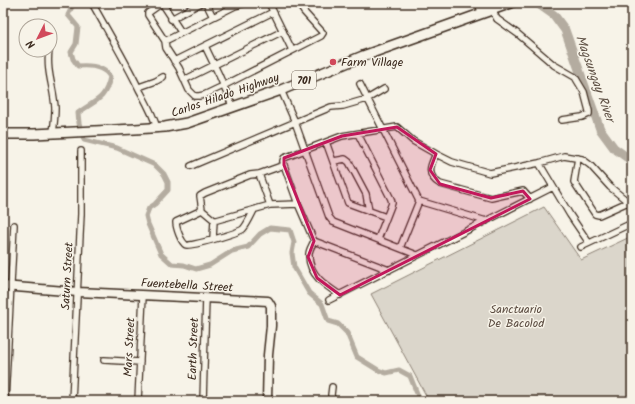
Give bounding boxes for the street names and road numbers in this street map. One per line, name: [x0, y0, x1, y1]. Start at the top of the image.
street label: Carlos Hilado Highway: [169, 68, 282, 123]
road number: 701: [292, 71, 316, 89]
street label: Saturn Street: [56, 241, 79, 310]
street label: Fuentebella Street: [140, 274, 234, 297]
street label: Mars Street: [118, 317, 141, 377]
street label: Earth Street: [183, 317, 204, 381]

